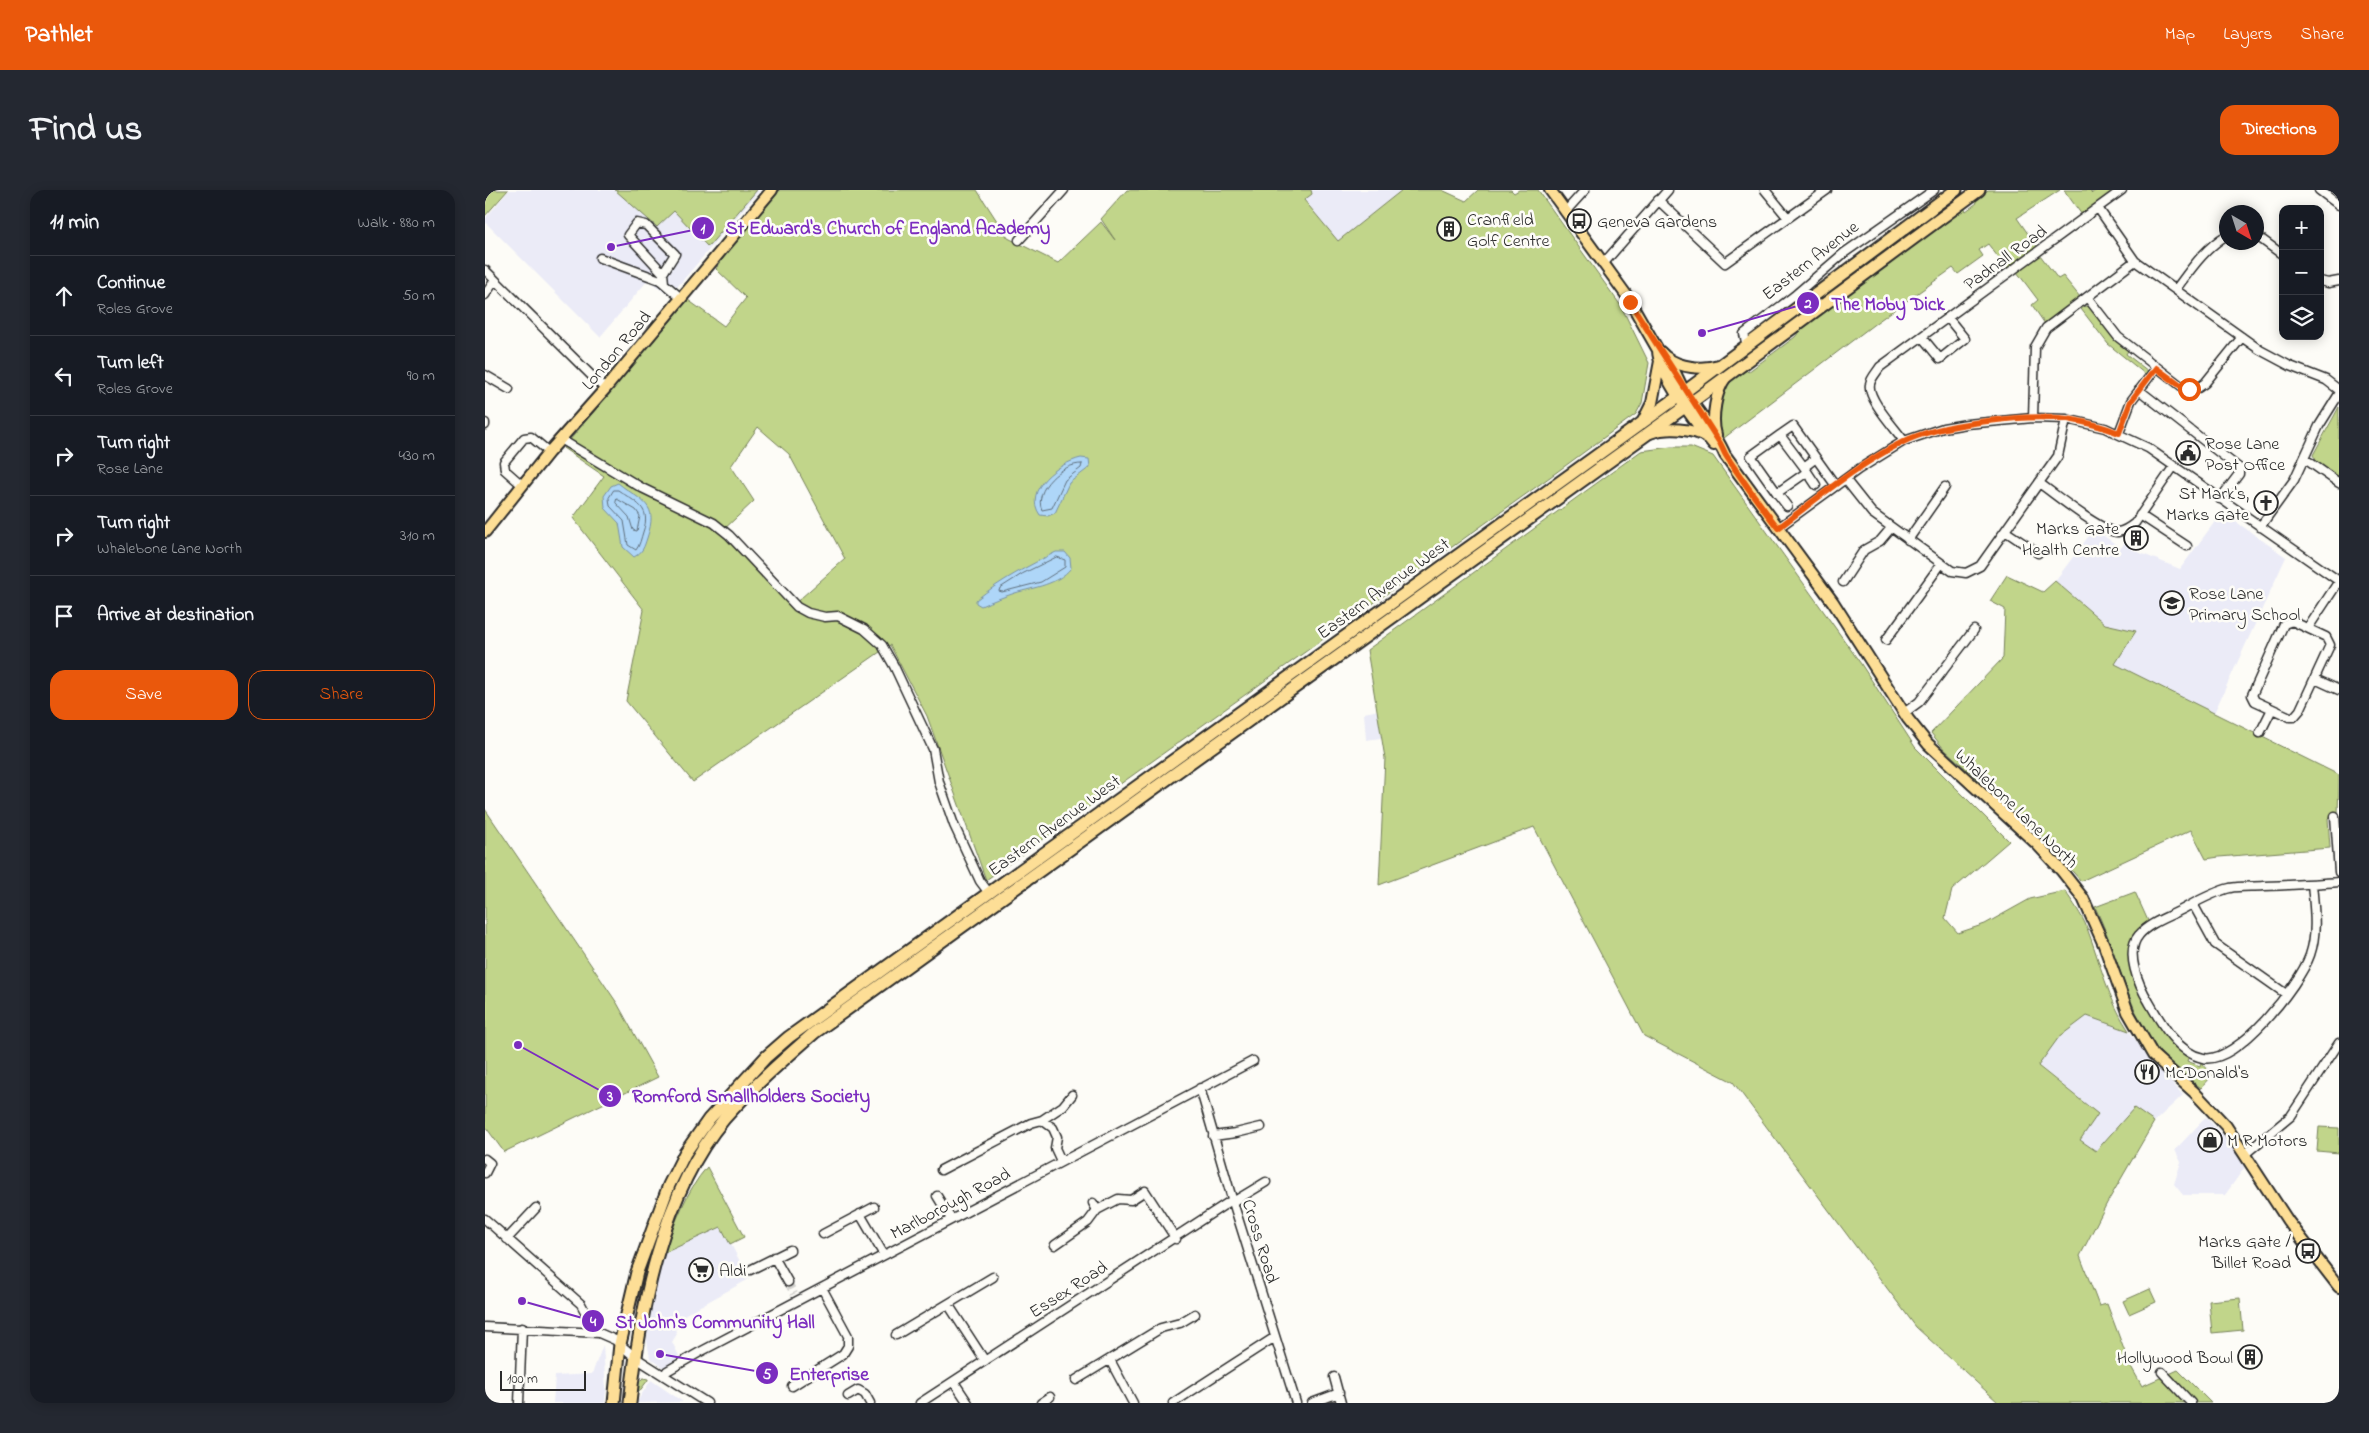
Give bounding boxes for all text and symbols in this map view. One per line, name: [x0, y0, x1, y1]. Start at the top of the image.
text: Pathlet: [25, 18, 93, 53]
text: Map: [2165, 22, 2195, 48]
text: Layers: [2223, 22, 2273, 48]
text: Share: [2301, 22, 2344, 48]
text: Find us: [30, 105, 142, 156]
button: Directions: [2220, 105, 2339, 155]
north arrow: [2219, 205, 2264, 250]
map controls: [2279, 205, 2324, 340]
button: +: [2279, 205, 2324, 250]
text: 11 min: [50, 208, 99, 238]
place label: Cranfield Golf Centre: [1467, 208, 1550, 255]
bus stop icon: Geneva Gardens: [1566, 208, 1592, 234]
place label: Geneva Gardens: [1597, 210, 1717, 236]
text: Walk · 880 m: [358, 211, 435, 235]
callout: St Edward's Church of England Academy: [691, 211, 1061, 245]
street label: Eastern Avenue: [1757, 215, 1866, 308]
text: St Edward's Church of England Academy: [726, 216, 1051, 245]
building icon: Cranfield Golf Centre: [1436, 216, 1462, 242]
text: 1: [701, 218, 706, 240]
street label: Padnall Road: [1959, 219, 2053, 298]
button: −: [2279, 250, 2324, 295]
text: Continue: [97, 270, 165, 297]
icon: ahead: [50, 282, 78, 310]
text: 50 m: [403, 284, 435, 308]
callout: The Moby Dick: [1796, 286, 1954, 320]
route end: [1619, 291, 1642, 314]
text: The Moby Dick: [1831, 292, 1945, 321]
text: 2: [1803, 293, 1812, 315]
button: layers: [2279, 295, 2324, 340]
text: Roles Grove: [97, 297, 173, 321]
street label: London Road: [576, 306, 659, 397]
text: Turn left: [97, 350, 164, 377]
icon: left: [50, 362, 78, 390]
text: 90 m: [407, 364, 435, 388]
text: Roles Grove: [97, 377, 173, 401]
route start: [2178, 378, 2201, 401]
text: Turn right: [97, 430, 170, 457]
place label: Rose Lane Post Office: [2205, 432, 2286, 479]
public building icon: Rose Lane Post Office: [2175, 440, 2201, 466]
icon: right: [50, 442, 78, 470]
text: 430 m: [398, 444, 435, 468]
text: Rose Lane: [97, 457, 163, 481]
place label: St Mark's, Marks Gate: [2166, 482, 2250, 529]
church icon: St Mark's, Marks Gate: [2253, 490, 2279, 516]
text: Turn right: [97, 510, 170, 537]
place label: Marks Gate Health Centre: [2022, 517, 2120, 564]
icon: right: [50, 522, 78, 550]
text: 310 m: [400, 524, 435, 548]
building icon: Marks Gate Health Centre: [2123, 525, 2149, 551]
street label: Eastern Avenue West: [1312, 533, 1456, 647]
text: Whalebone Lane North: [97, 537, 242, 561]
place label: Rose Lane Primary School: [2189, 582, 2300, 629]
school or university icon: Rose Lane Primary School: [2159, 590, 2185, 616]
icon: arrive: [50, 602, 78, 630]
text: Arrive at destination: [97, 602, 254, 629]
button: Save: [50, 670, 238, 720]
button: Share: [248, 670, 435, 720]
street label: Whalebone Lane North: [1948, 743, 2083, 875]
street label: Eastern Avenue West: [983, 770, 1127, 884]
restaurant icon: McDonald's: [2134, 1059, 2160, 1085]
place label: McDonald's: [2165, 1061, 2249, 1087]
callout: Romford Smallholders Society: [597, 1079, 880, 1113]
text: Romford Smallholders Society: [632, 1084, 870, 1113]
text: 3: [606, 1086, 613, 1108]
shop icon: M R Motors: [2197, 1127, 2223, 1153]
place label: M R Motors: [2227, 1129, 2307, 1155]
street label: Marlborough Road: [886, 1162, 1016, 1248]
street label: Cross Road: [1234, 1196, 1284, 1287]
place label: Marks Gate / Billet Road: [2198, 1230, 2291, 1277]
bus stop icon: Marks Gate / Billet Road: [2295, 1238, 2321, 1264]
street label: Essex Road: [1025, 1256, 1113, 1326]
supermarket icon: Aldi: [688, 1257, 714, 1283]
place label: Aldi: [719, 1259, 746, 1285]
callout: St John's Community Hall: [581, 1304, 825, 1338]
text: St John's Community Hall: [615, 1310, 815, 1339]
text: 4: [589, 1311, 597, 1333]
building icon: Hollywood Bowl: [2237, 1344, 2263, 1370]
place label: Hollywood Bowl: [2117, 1346, 2233, 1372]
callout: Enterprise: [754, 1356, 879, 1390]
text: Enterprise: [789, 1362, 869, 1389]
text: 5: [763, 1364, 772, 1386]
scale bar: [500, 1368, 586, 1391]
text: 100 m: [507, 1369, 538, 1390]

